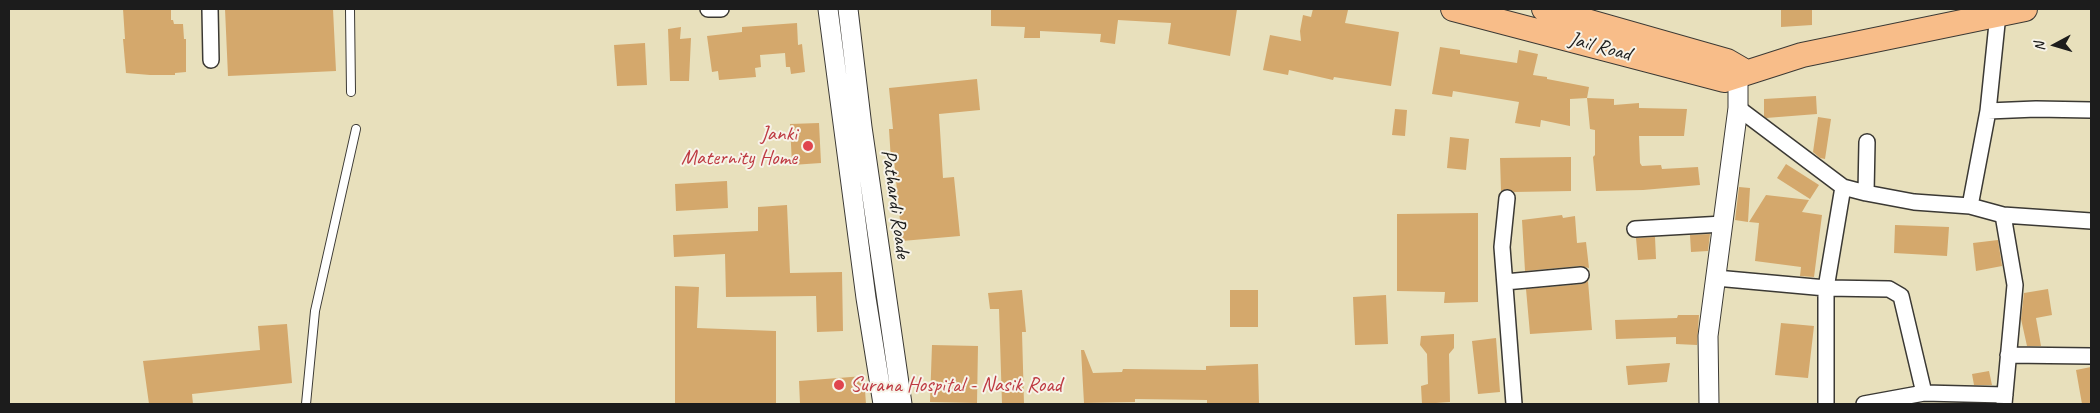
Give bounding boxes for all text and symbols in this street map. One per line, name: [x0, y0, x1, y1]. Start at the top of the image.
north arrow: [2030, 20, 2080, 70]
street label: Jail Road: [1566, 27, 1634, 67]
text: N: [2031, 41, 2048, 52]
place label: Janki Maternity Home: [681, 121, 797, 171]
marker: Janki Maternity Home: [801, 139, 815, 153]
street label: Pathardi Roade: [875, 148, 915, 260]
place label: Surana Hospital - Nasik Road: [850, 372, 1062, 398]
marker: Surana Hospital - Nasik Road: [832, 378, 846, 392]

